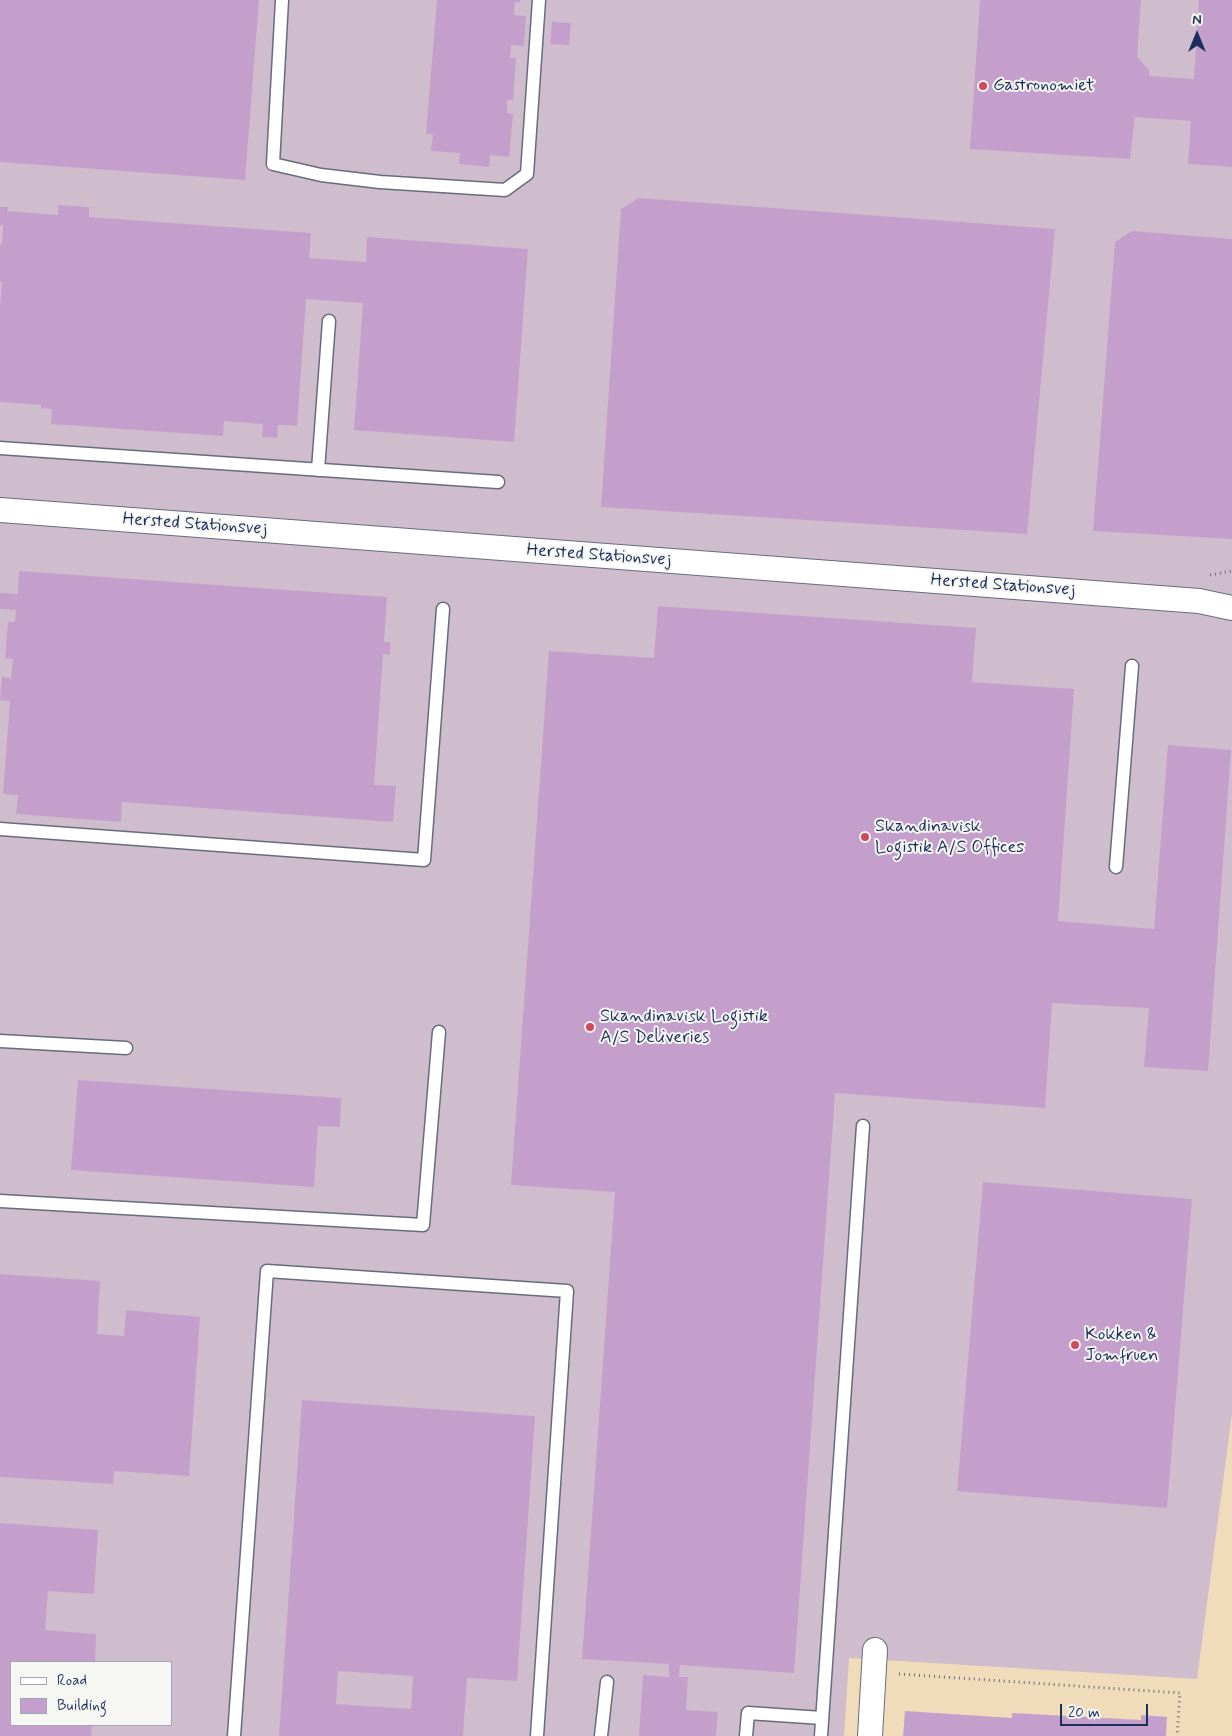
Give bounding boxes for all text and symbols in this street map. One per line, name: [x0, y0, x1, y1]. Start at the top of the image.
north arrow: [1172, 10, 1222, 60]
text: N: [1192, 11, 1202, 29]
place label: Gastronomiet: [993, 75, 1095, 97]
marker: Gastronomiet: [977, 80, 989, 92]
street label: Hersted Stationsvej: [122, 509, 268, 541]
street label: Hersted Stationsvej: [526, 540, 672, 572]
street label: Hersted Stationsvej: [930, 570, 1076, 602]
place label: Skandinavisk Logistik A/S Offices: [875, 816, 1024, 859]
marker: Skandinavisk Logistik A/S Offices: [859, 831, 871, 843]
place label: Skandinavisk Logistik A/S Deliveries: [600, 1006, 768, 1048]
marker: Skandinavisk Logistik A/S Deliveries: [584, 1021, 596, 1033]
place label: Kokken & Jomfruen: [1085, 1324, 1158, 1366]
marker: Kokken & Jomfruen: [1069, 1339, 1081, 1351]
legend: [10, 1661, 172, 1726]
text: Road: [57, 1671, 87, 1691]
scale bar: [1062, 1694, 1150, 1726]
text: Building: [57, 1696, 107, 1716]
text: 20 m: [1068, 1703, 1100, 1723]

